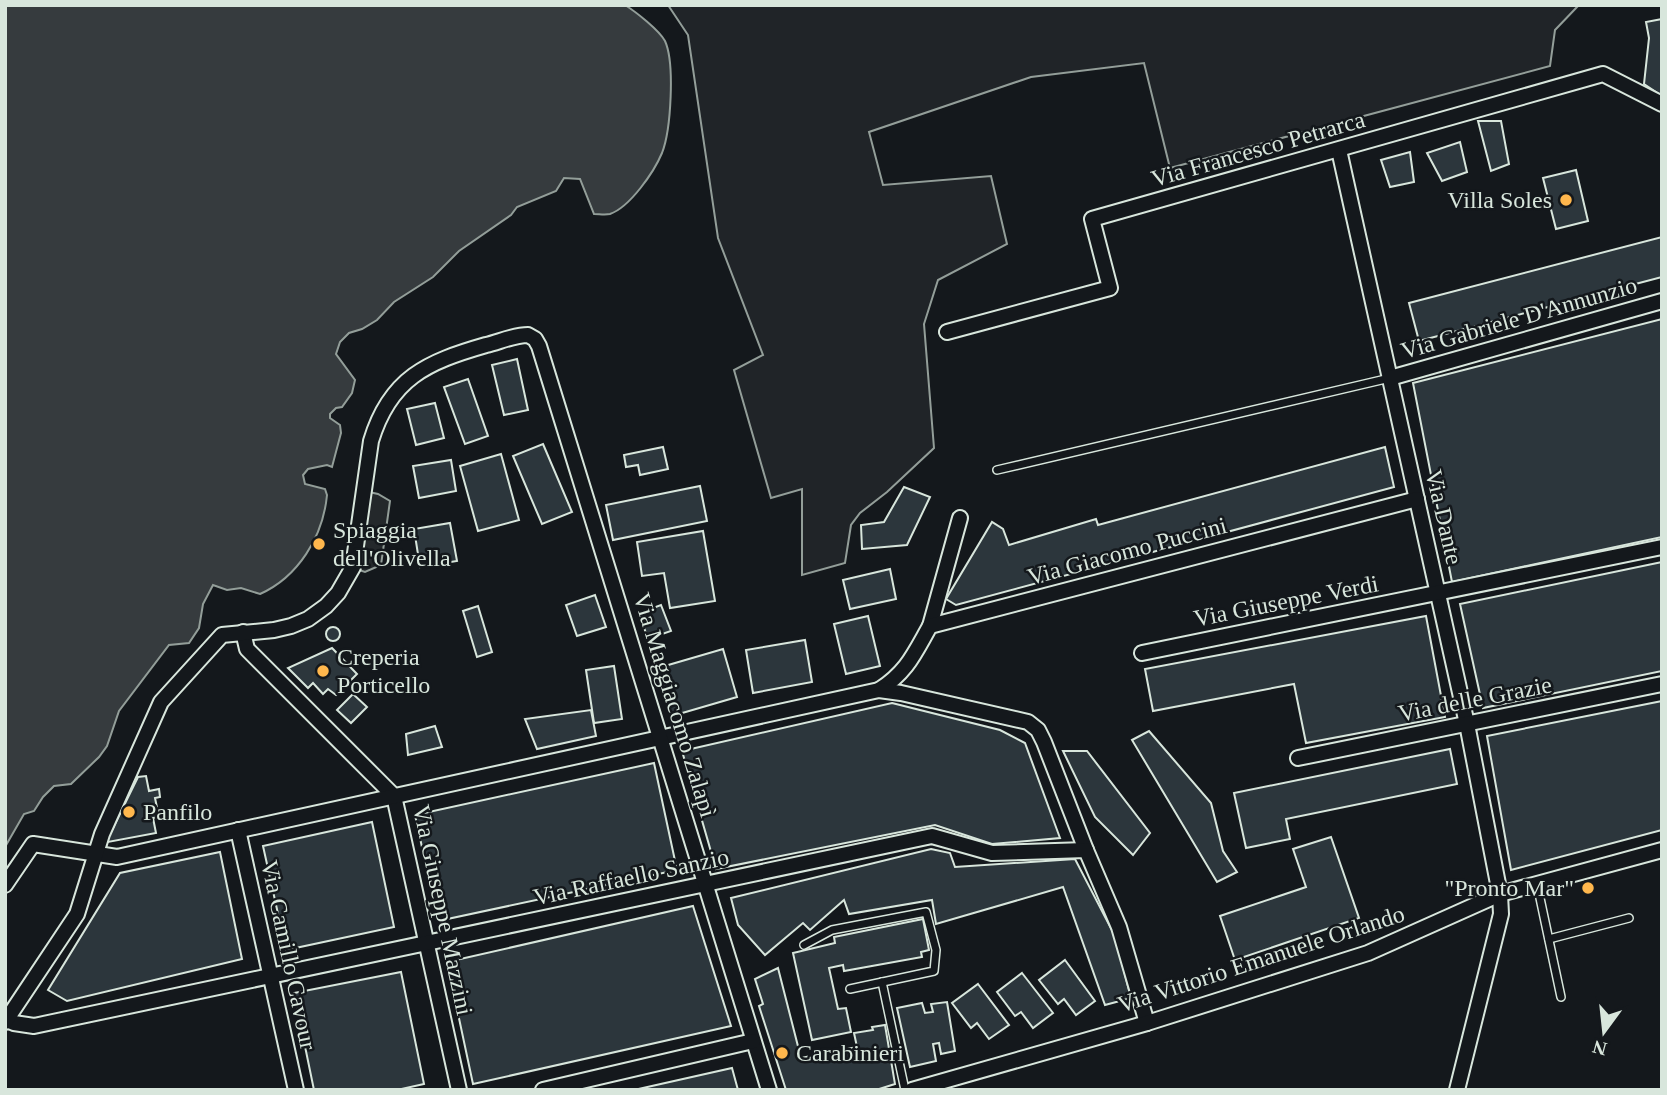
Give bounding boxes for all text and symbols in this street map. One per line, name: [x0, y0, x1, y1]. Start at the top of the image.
street label: Via Francesco Petrarca: [1148, 106, 1368, 192]
place label: Villa Soles: [1447, 187, 1552, 213]
marker: Villa Soles: [1558, 192, 1574, 208]
street label: Via Gabriele D'Annunzio: [1398, 272, 1640, 364]
street label: Via Dante: [1420, 467, 1468, 567]
street label: Via Giacomo Puccini: [1025, 512, 1230, 590]
place label: Spiaggia dell'Olivella: [333, 517, 451, 571]
marker: Spiaggia dell'Olivella: [311, 536, 327, 552]
street label: Via Giuseppe Verdi: [1192, 570, 1381, 632]
street label: Via Maggiacomo Zalapì: [628, 590, 722, 821]
place label: Creperia Porticello: [337, 644, 430, 698]
marker: Creperia Porticello: [315, 663, 331, 679]
street label: Via delle Grazie: [1396, 671, 1554, 727]
place label: Panfilo: [143, 799, 212, 825]
street label: Via Giuseppe Mazzini: [408, 802, 478, 1018]
marker: Panfilo: [121, 804, 137, 820]
street label: Via Raffaello Sanzio: [531, 844, 731, 910]
street label: Via Camillo Cavour: [256, 858, 322, 1052]
place label: "Pronto Mar": [1444, 875, 1574, 901]
marker: "Pronto Mar": [1580, 880, 1596, 896]
street label: Via Vittorio Emanuele Orlando: [1114, 900, 1408, 1018]
north arrow: [1569, 997, 1639, 1067]
text: N: [1590, 1036, 1609, 1060]
place label: Carabinieri: [796, 1040, 904, 1066]
marker: Carabinieri: [774, 1045, 790, 1061]

